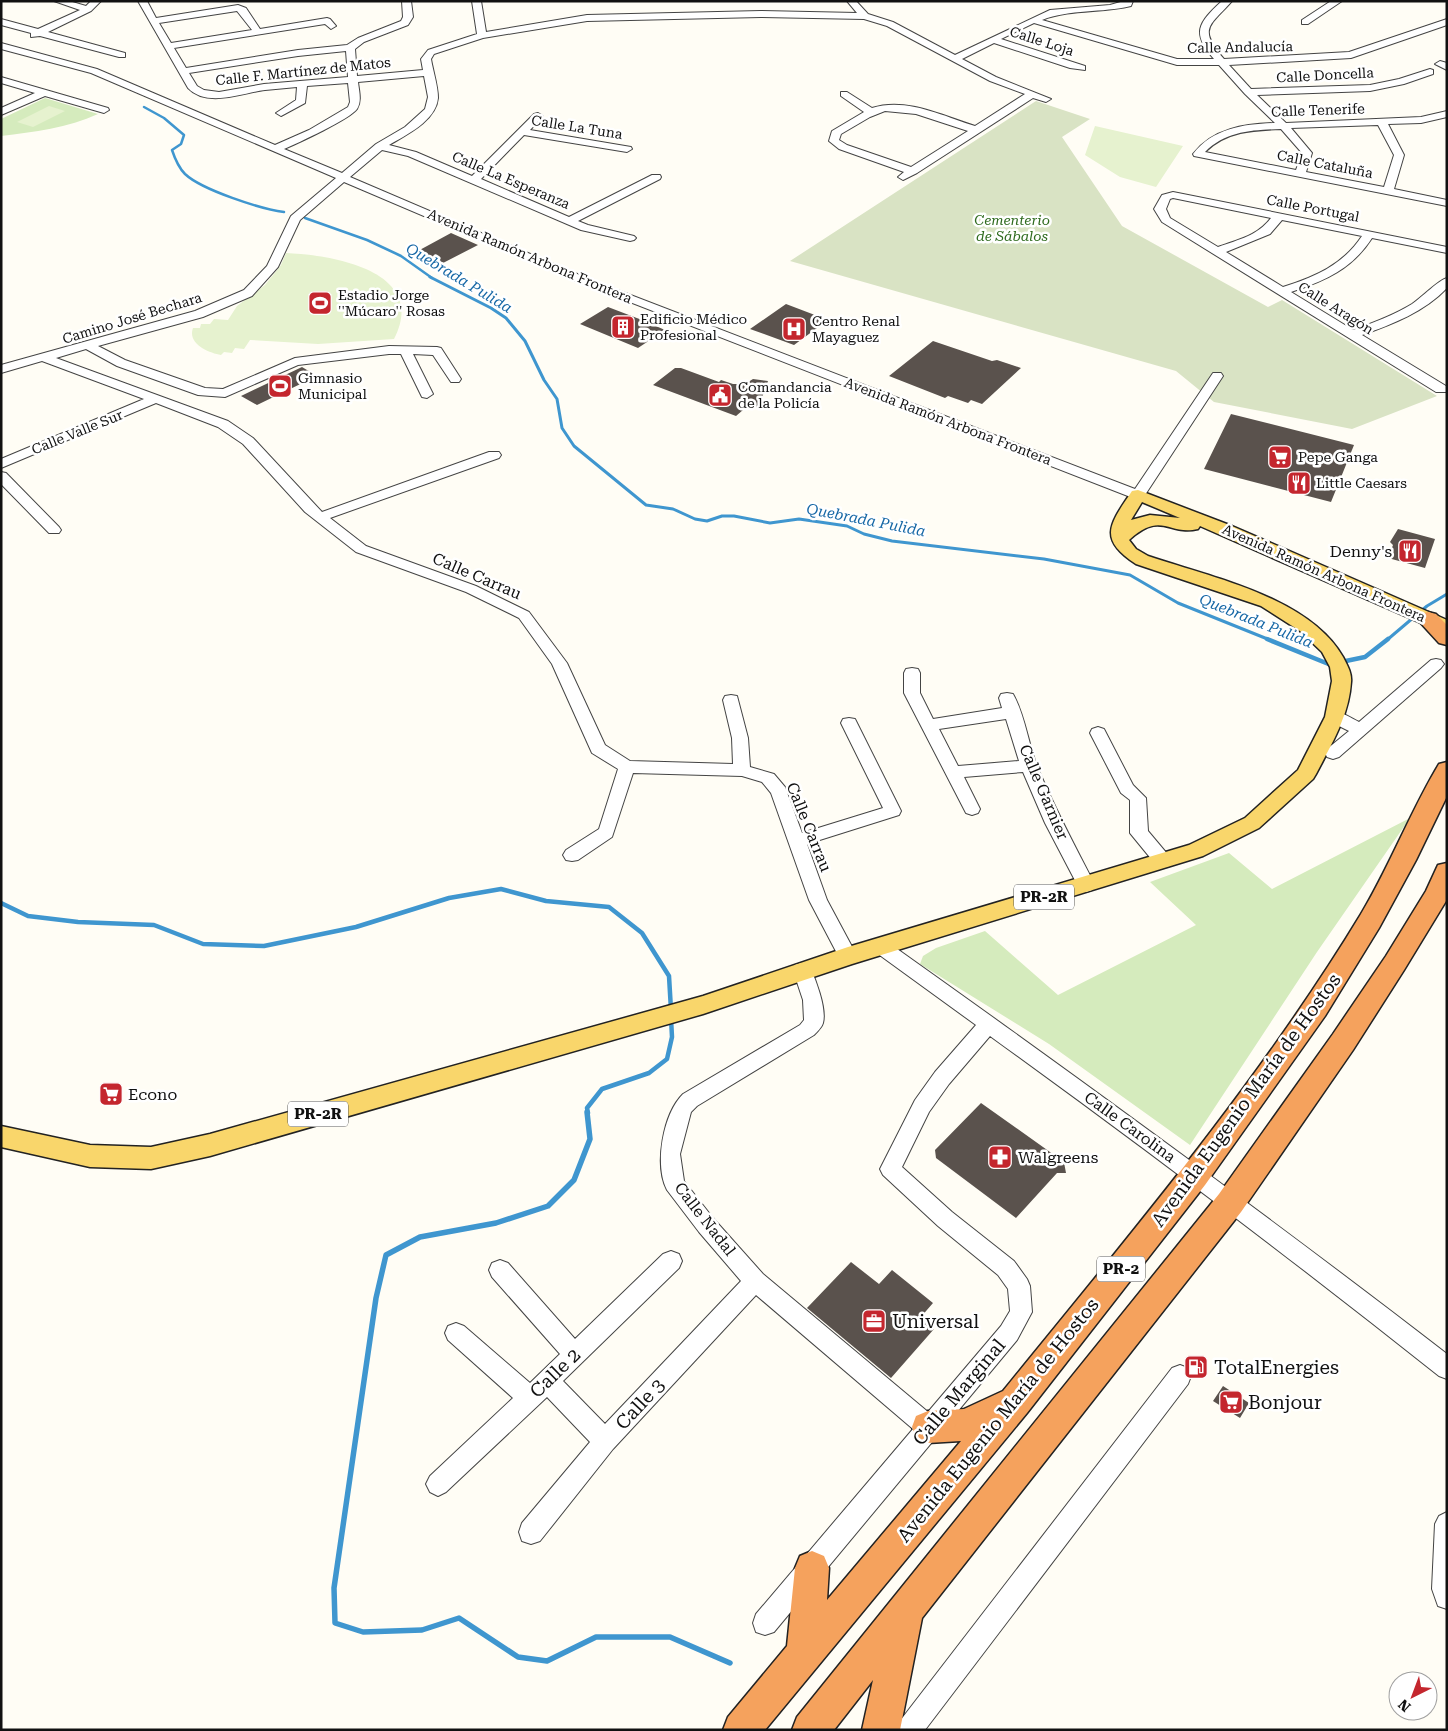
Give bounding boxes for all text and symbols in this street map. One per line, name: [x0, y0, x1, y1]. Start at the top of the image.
street label: Calle Loja: [1008, 23, 1076, 59]
street label: Calle Andalucía: [1187, 38, 1293, 56]
street label: Calle F. Martínez de Matos: [215, 54, 392, 88]
street label: Calle Doncella: [1276, 64, 1375, 86]
street label: Calle Tenerife: [1271, 100, 1365, 120]
street label: Calle La Tuna: [530, 112, 624, 142]
street label: Calle Cataluña: [1276, 147, 1375, 181]
street label: Calle La Esperanza: [450, 148, 573, 212]
street label: Calle Portugal: [1265, 191, 1362, 225]
street label: Avenida Ramón Arbona Frontera: [425, 206, 635, 307]
park label: Cementerio de Sábalos: [974, 212, 1050, 244]
water label: Quebrada Pulida: [403, 239, 515, 317]
street label: Calle Aragón: [1295, 278, 1377, 338]
place label: Estadio Jorge ''Múcaro'' Rosas: [338, 287, 445, 319]
street label: Camino José Bechara: [60, 289, 204, 347]
sports icon: Estadio Jorge ''Múcaro'' Rosas: [307, 290, 333, 316]
place label: Edificio Médico Profesional: [640, 311, 747, 343]
place label: Centro Renal Mayaguez: [812, 313, 901, 345]
building icon: Edificio Médico Profesional: [610, 314, 636, 340]
hospital icon: Centro Renal Mayaguez: [781, 316, 807, 342]
place label: Gimnasio Municipal: [298, 370, 367, 402]
sports icon: Gimnasio Municipal: [267, 373, 293, 399]
street label: Avenida Ramón Arbona Frontera: [842, 374, 1054, 468]
place label: Comandancia de la Policía: [738, 379, 832, 411]
public building icon: Comandancia de la Policía: [707, 382, 733, 408]
street label: Calle Valle Sur: [29, 406, 125, 458]
supermarket icon: Pepe Ganga: [1267, 444, 1293, 470]
place label: Pepe Ganga: [1298, 449, 1378, 465]
restaurant icon: Little Caesars: [1286, 470, 1312, 496]
place label: Little Caesars: [1316, 475, 1407, 491]
water label: Quebrada Pulida: [805, 500, 927, 540]
street label: Avenida Ramón Arbona Frontera: [1220, 521, 1428, 625]
restaurant icon: Denny's: [1397, 538, 1423, 564]
place label: Denny's: [1330, 542, 1392, 561]
street label: Calle Carrau: [430, 549, 524, 603]
water label: Quebrada Pulida: [1197, 590, 1315, 652]
street label: Calle Garnier: [1015, 742, 1073, 843]
street label: Calle Carrau: [782, 780, 836, 874]
road number: PR-2R: [1014, 884, 1074, 910]
street label: Avenida Eugenio María de Hostos: [1146, 969, 1346, 1231]
supermarket icon: Econo: [98, 1081, 124, 1107]
place label: Econo: [128, 1085, 177, 1104]
street label: Calle Carolina: [1081, 1087, 1180, 1167]
road number: PR-2R: [288, 1102, 348, 1126]
pharmacy icon: Walgreens: [987, 1144, 1013, 1170]
place label: Walgreens: [1018, 1148, 1099, 1167]
street label: Calle Nadal: [670, 1179, 740, 1259]
road number: PR-2: [1097, 1256, 1145, 1282]
street label: Avenida Eugenio María de Hostos: [892, 1293, 1104, 1547]
office icon: Universal: [861, 1308, 887, 1334]
place label: Universal: [892, 1310, 979, 1333]
street label: Calle Marginal: [908, 1334, 1010, 1450]
street label: Calle 2: [525, 1343, 585, 1403]
fuel station icon: TotalEnergies: [1183, 1354, 1209, 1380]
place label: TotalEnergies: [1214, 1356, 1339, 1379]
street label: Calle 3: [611, 1374, 669, 1434]
supermarket icon: Bonjour: [1218, 1389, 1244, 1415]
place label: Bonjour: [1248, 1391, 1322, 1414]
north arrow: [1388, 1671, 1438, 1721]
text: N: [1395, 1696, 1414, 1715]

